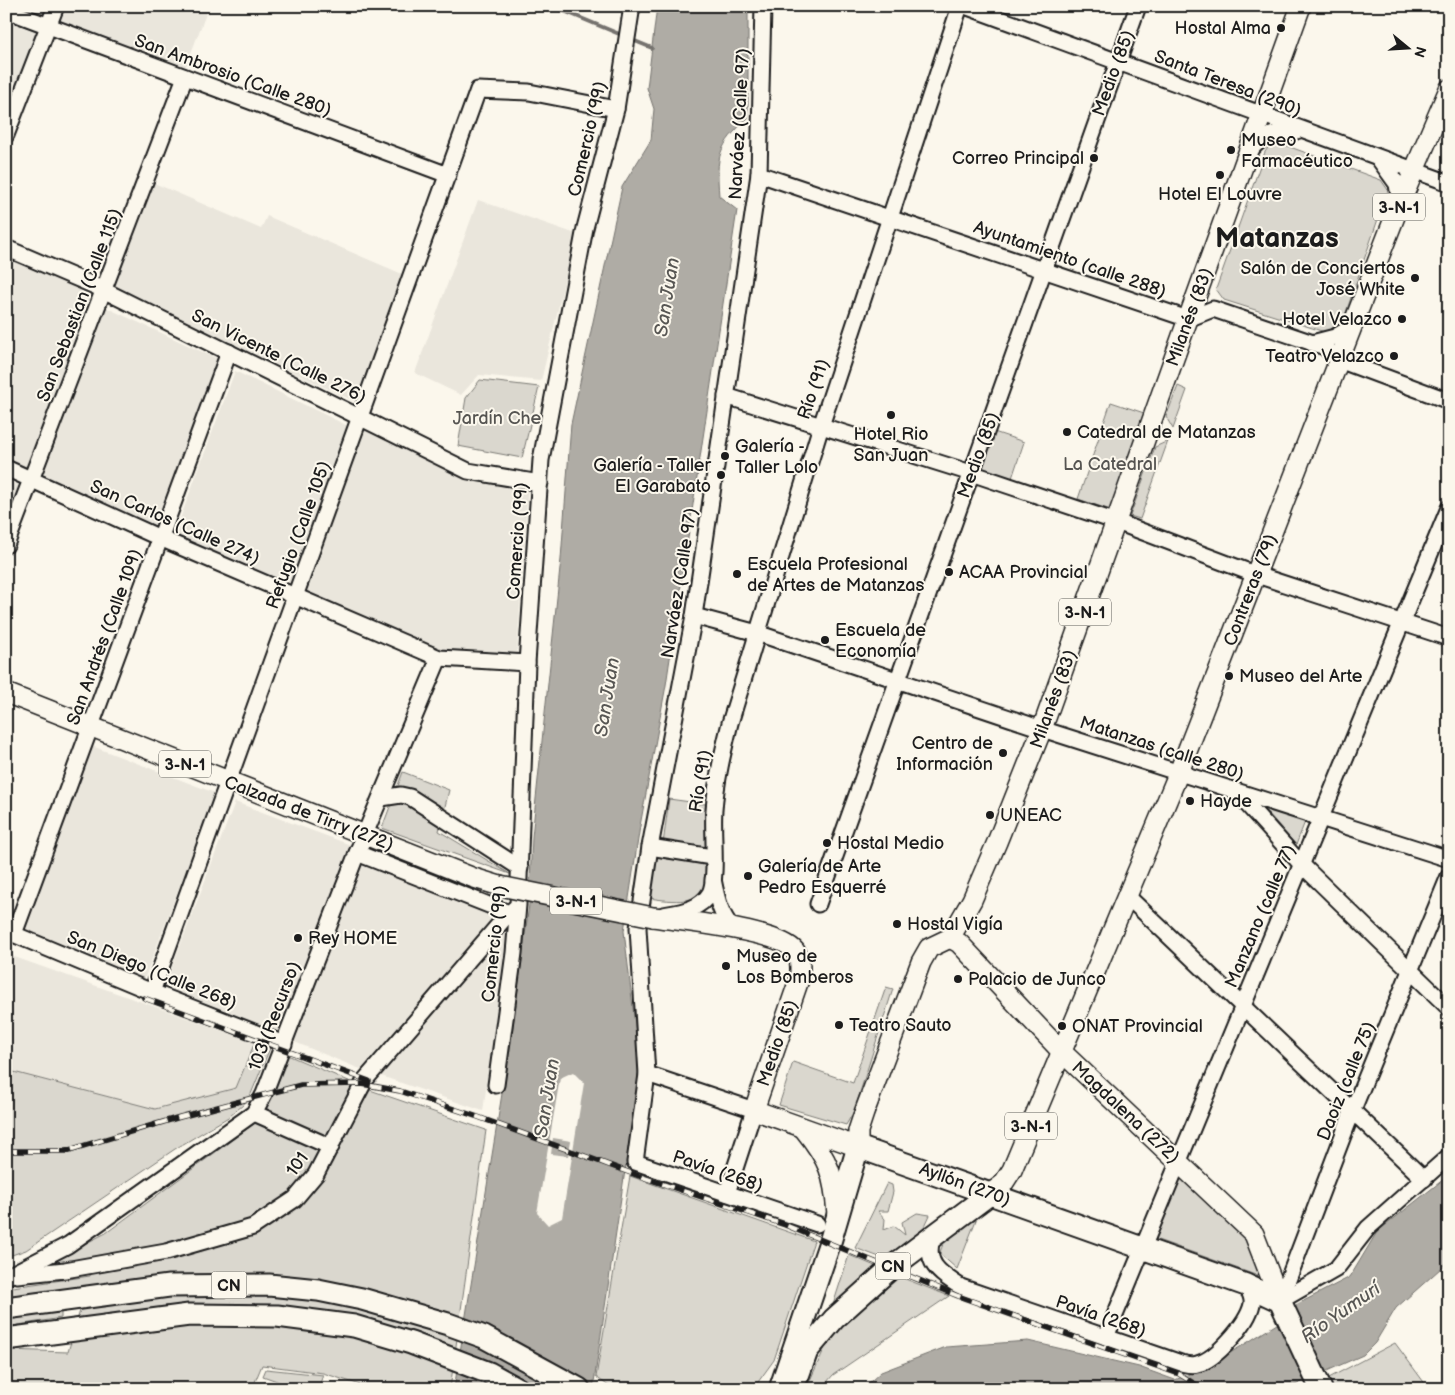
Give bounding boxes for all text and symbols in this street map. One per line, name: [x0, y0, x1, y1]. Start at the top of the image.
place label: Hostal Alma: [1175, 18, 1271, 39]
marker: Hostal Alma: [1275, 22, 1287, 34]
north arrow: [1382, 22, 1432, 72]
street label: Medio (85): [1088, 27, 1139, 119]
street label: San Ambrosio (Calle 280): [131, 30, 334, 121]
text: N: [1410, 44, 1430, 59]
street label: Santa Teresa (290): [1151, 46, 1304, 121]
street label: Narváez (Calle 97): [725, 48, 754, 200]
street label: Comercio (99): [564, 79, 611, 199]
place label: Museo Farmacéutico: [1241, 130, 1353, 172]
marker: Museo Farmacéutico: [1225, 144, 1237, 156]
place label: Correo Principal: [952, 148, 1084, 169]
marker: Correo Principal: [1088, 152, 1100, 164]
marker: Hotel El Louvre: [1214, 169, 1226, 181]
place label: Hotel El Louvre: [1158, 184, 1282, 205]
road number: 3-N-1: [1373, 193, 1425, 220]
street label: San Sebastian (Calle 115): [33, 206, 126, 405]
street label: Ayuntamiento (calle 288): [971, 217, 1169, 302]
district label: Matanzas: [1215, 222, 1339, 255]
water label: San Juan: [650, 256, 685, 338]
place label: Salón de Conciertos José White: [1240, 258, 1405, 300]
street label: Milanés (83): [1162, 265, 1217, 369]
marker: Salón de Conciertos José White: [1409, 272, 1421, 284]
street label: San Vicente (Calle 276): [188, 305, 370, 408]
place label: Hotel Velazco: [1282, 309, 1392, 330]
marker: Hotel Velazco: [1396, 313, 1408, 325]
place label: Teatro Velazco: [1265, 346, 1384, 367]
marker: Teatro Velazco: [1388, 350, 1400, 362]
street label: Río (91): [793, 356, 834, 422]
park label: Jardín Che: [453, 408, 542, 429]
marker: Hotel Rio San Juan: [885, 409, 897, 421]
street label: Medio (85): [953, 409, 1004, 501]
place label: Catedral de Matanzas: [1077, 422, 1256, 443]
place label: Hotel Rio San Juan: [854, 424, 928, 466]
marker: Catedral de Matanzas: [1061, 426, 1073, 438]
place label: Galería - Taller Lolo: [735, 436, 818, 478]
marker: Galería - Taller Lolo: [719, 450, 731, 462]
park label: La Catedral: [1063, 454, 1157, 475]
place label: Galería - Taller El Garabato: [593, 455, 711, 497]
street label: Refugio (Calle 105): [262, 458, 335, 612]
marker: Galería - Taller El Garabato: [715, 469, 727, 481]
street label: San Carlos (Calle 274): [87, 476, 263, 569]
street label: Comercio (99): [503, 482, 532, 600]
street label: Narváez (Calle 97): [657, 506, 702, 660]
street label: Contreras (79): [1220, 531, 1281, 649]
street label: San Andrés (Calle 109): [63, 546, 146, 728]
place label: Escuela Profesional de Artes de Matanzas: [747, 554, 924, 596]
place label: ACAA Provincial: [959, 562, 1088, 583]
marker: ACAA Provincial: [943, 566, 955, 578]
marker: Escuela Profesional de Artes de Matanzas: [731, 568, 743, 580]
road number: 3-N-1: [1059, 598, 1111, 626]
place label: Escuela de Economía: [835, 620, 926, 662]
marker: Escuela de Economía: [819, 634, 831, 646]
street label: Milanés (83): [1026, 647, 1081, 751]
water label: San Juan: [590, 656, 625, 738]
place label: Museo del Arte: [1239, 666, 1363, 687]
marker: Museo del Arte: [1223, 670, 1235, 682]
street label: Matanzas (calle 280): [1077, 712, 1247, 785]
place label: Centro de Información: [896, 733, 993, 775]
marker: Centro de Información: [997, 747, 1009, 759]
street label: Río (91): [685, 748, 716, 814]
road number: 3-N-1: [159, 751, 211, 778]
street label: Calzada de Tirry (272): [221, 771, 396, 855]
place label: Hayde: [1200, 791, 1252, 812]
marker: Hayde: [1184, 795, 1196, 807]
place label: UNEAC: [1000, 805, 1062, 826]
marker: UNEAC: [984, 809, 996, 821]
place label: Hostal Medio: [837, 833, 944, 854]
marker: Hostal Medio: [821, 837, 833, 849]
street label: Manzano (calle 77): [1221, 842, 1300, 991]
place label: Galería de Arte Pedro Esquerré: [758, 856, 886, 898]
marker: Galería de Arte Pedro Esquerré: [742, 870, 754, 882]
street label: Comercio (99): [478, 884, 511, 1004]
road number: 3-N-1: [550, 888, 602, 914]
place label: Hostal Vigía: [907, 914, 1003, 935]
marker: Hostal Vigía: [891, 918, 903, 930]
street label: San Diego (Calle 268): [64, 927, 240, 1014]
place label: Rey HOME: [308, 928, 398, 949]
marker: Rey HOME: [292, 932, 304, 944]
place label: Museo de Los Bomberos: [736, 946, 854, 988]
street label: 103 (Recurso): [244, 959, 305, 1074]
marker: Museo de Los Bomberos: [720, 960, 732, 972]
place label: Palacio de Junco: [968, 969, 1106, 990]
marker: Palacio de Junco: [952, 973, 964, 985]
street label: Medio (85): [753, 997, 802, 1089]
place label: Teatro Sauto: [849, 1015, 952, 1036]
place label: ONAT Provincial: [1072, 1016, 1203, 1037]
marker: Teatro Sauto: [833, 1019, 845, 1031]
street label: Daoiz (calle 75): [1313, 1019, 1380, 1144]
marker: ONAT Provincial: [1056, 1020, 1068, 1032]
water label: San Juan: [530, 1057, 565, 1139]
street label: Magdalena (272): [1067, 1057, 1184, 1168]
road number: 3-N-1: [1005, 1112, 1057, 1140]
street label: Pavía (268): [670, 1146, 766, 1197]
street label: 101: [282, 1148, 313, 1180]
street label: Ayllón (270): [916, 1158, 1013, 1211]
road number: CN: [876, 1252, 910, 1280]
road number: CN: [212, 1272, 246, 1298]
water label: Río Yumurí: [1297, 1276, 1387, 1349]
street label: Pavía (268): [1053, 1291, 1149, 1342]

